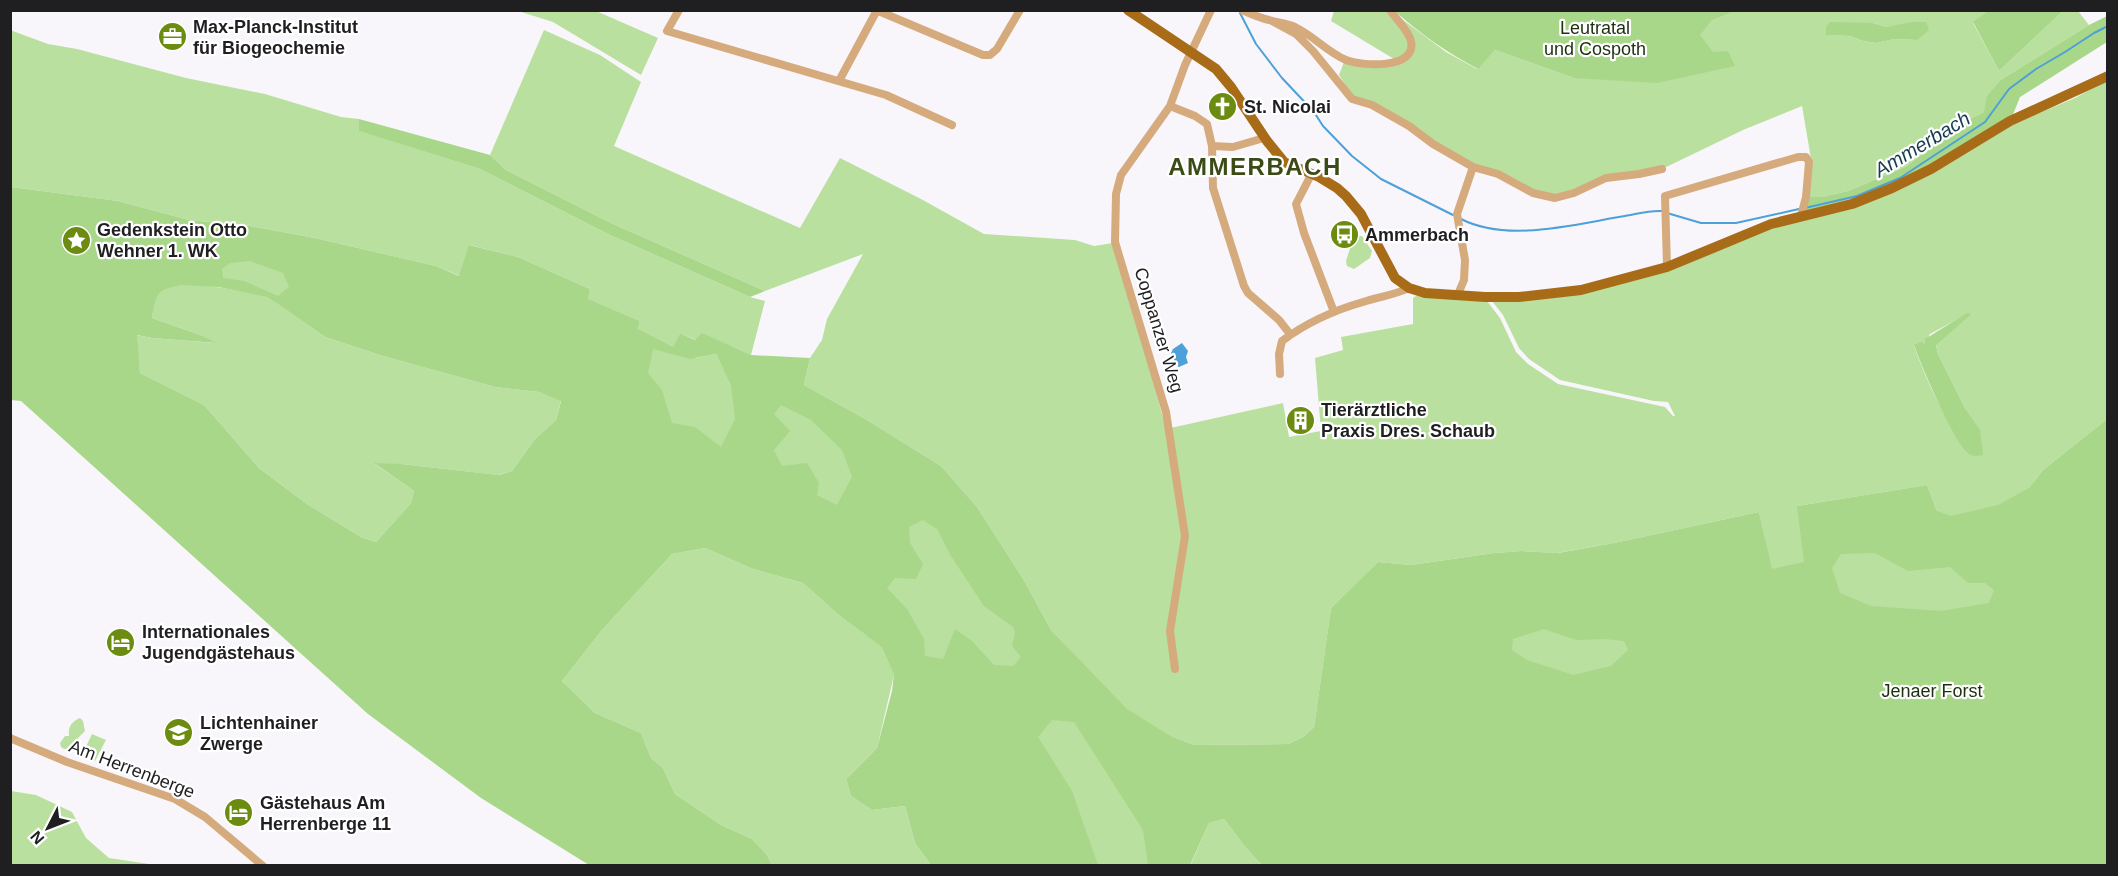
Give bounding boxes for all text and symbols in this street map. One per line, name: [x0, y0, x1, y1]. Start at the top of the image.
place label: Max-Planck-Institut für Biogeochemie: [193, 17, 358, 58]
park label: Leutratal und Cospoth: [1544, 18, 1646, 59]
office icon: Max-Planck-Institut für Biogeochemie: [156, 21, 188, 53]
church icon: St. Nicolai: [1207, 91, 1239, 123]
place label: St. Nicolai: [1244, 97, 1331, 117]
water label: Ammerbach: [1869, 107, 1974, 182]
district label: AMMERBACH: [1168, 153, 1342, 180]
bus stop icon: Ammerbach: [1328, 219, 1360, 251]
place label: Gedenkstein Otto Wehner 1. WK: [97, 220, 247, 261]
place icon: Gedenkstein Otto Wehner 1. WK: [60, 224, 92, 256]
place label: Ammerbach: [1365, 225, 1469, 245]
street label: Coppanzer Weg: [1130, 265, 1188, 395]
place label: Tierärztliche Praxis Dres. Schaub: [1321, 400, 1495, 441]
building icon: Tierärztliche Praxis Dres. Schaub: [1284, 404, 1316, 436]
place label: Internationales Jugendgästehaus: [142, 622, 295, 663]
hotel icon: Internationales Jugendgästehaus: [105, 626, 137, 658]
park label: Jenaer Forst: [1881, 681, 1983, 701]
place label: Lichtenhainer Zwerge: [200, 713, 318, 754]
school or university icon: Lichtenhainer Zwerge: [163, 717, 195, 749]
street label: Am Herrenberge: [66, 736, 198, 802]
place label: Gästehaus Am Herrenberge 11: [260, 793, 391, 834]
hotel icon: Gästehaus Am Herrenberge 11: [223, 797, 255, 829]
north arrow: [18, 798, 78, 858]
text: N: [27, 828, 47, 848]

